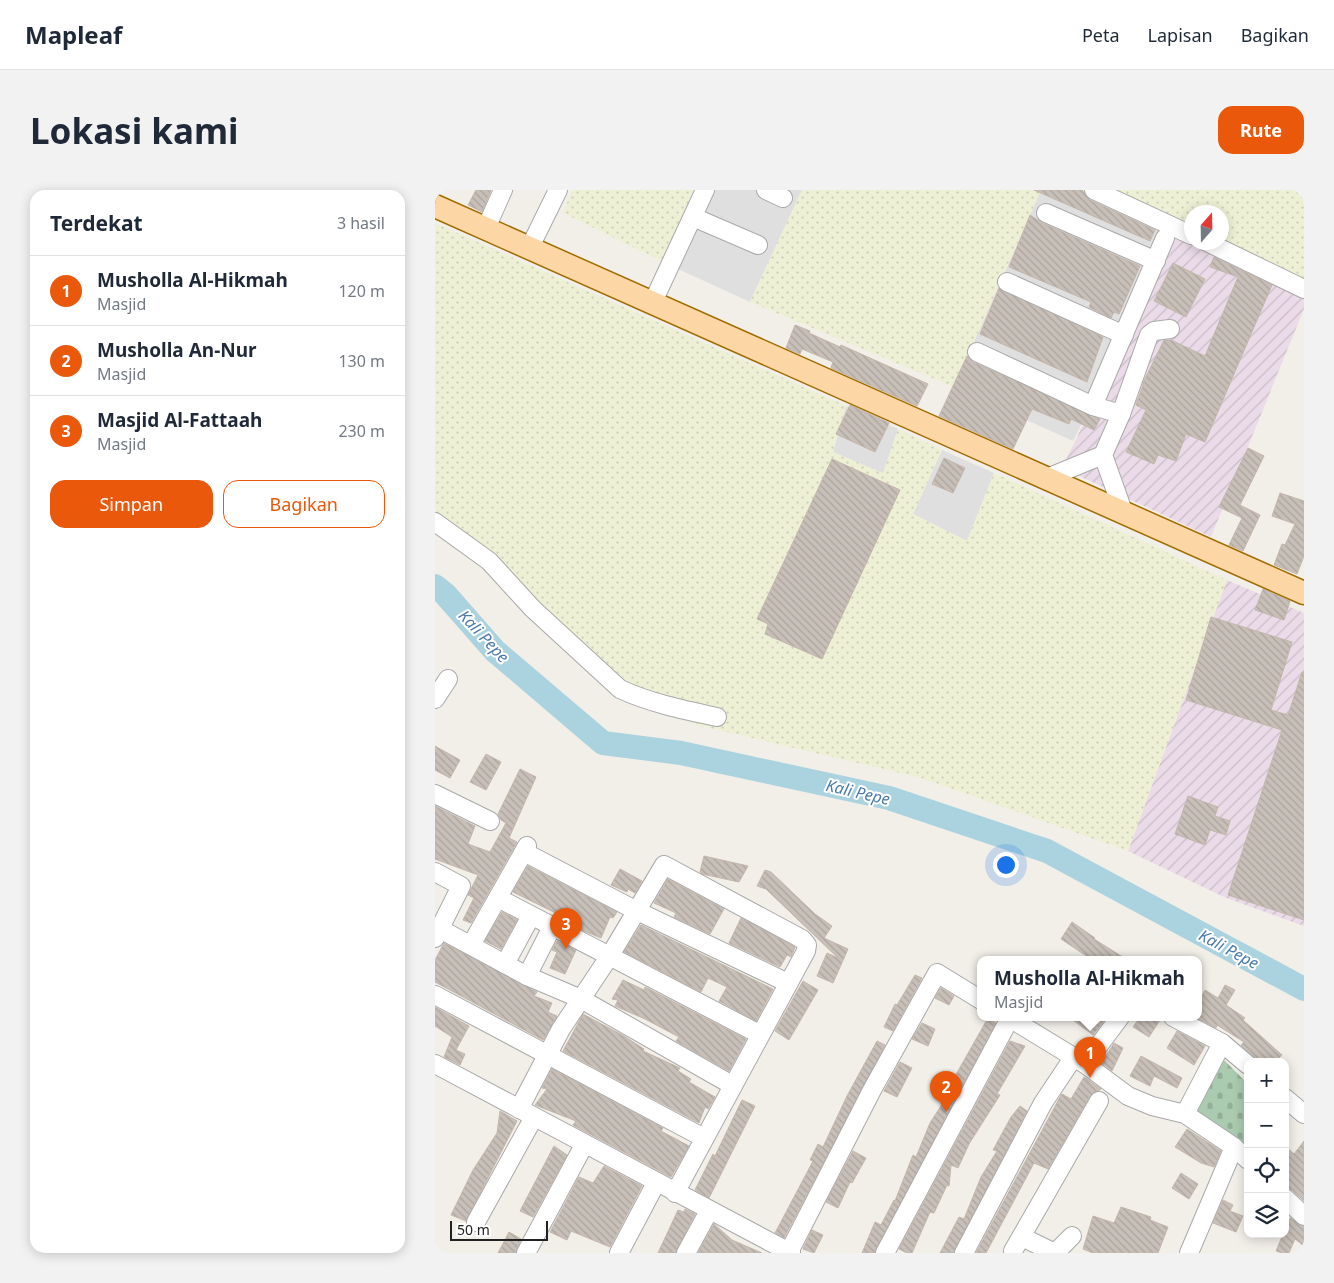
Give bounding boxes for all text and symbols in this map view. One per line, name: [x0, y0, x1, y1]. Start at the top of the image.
text: Mapleaf: [25, 18, 122, 51]
text: Peta: [1082, 23, 1120, 47]
text: Lapisan: [1148, 23, 1213, 47]
text: Bagikan: [1241, 23, 1309, 47]
button: Rute: [1218, 106, 1304, 154]
text: Lokasi kami: [30, 107, 239, 154]
north arrow: [1184, 205, 1229, 250]
text: Terdekat: [50, 209, 143, 237]
text: 3 hasil: [337, 212, 385, 234]
text: Musholla Al-Hikmah: [97, 267, 288, 293]
text: 1: [61, 280, 71, 302]
text: 120 m: [338, 280, 385, 302]
text: Masjid: [97, 293, 146, 315]
text: Musholla An-Nur: [97, 337, 257, 363]
text: 2: [61, 350, 71, 372]
text: 130 m: [338, 350, 385, 372]
text: Masjid: [97, 363, 146, 385]
text: Masjid Al-Fattaah: [97, 407, 262, 433]
text: 3: [61, 420, 71, 442]
text: 230 m: [338, 420, 385, 442]
text: Masjid: [97, 433, 146, 455]
button: Simpan: [50, 480, 213, 528]
button: Bagikan: [223, 480, 385, 528]
water label: Kali Pepe: [454, 605, 514, 667]
water label: Kali Pepe: [824, 774, 892, 810]
your location: [993, 852, 1019, 878]
pin: 3: [550, 908, 582, 949]
water label: Kali Pepe: [1195, 924, 1263, 974]
popup: [977, 956, 1202, 1021]
text: Musholla Al-Hikmah: [994, 965, 1185, 991]
text: Masjid: [994, 991, 1043, 1013]
pin: 1: [1074, 1037, 1106, 1078]
map controls: [1244, 1058, 1289, 1238]
button: +: [1244, 1058, 1289, 1103]
pin: 2: [930, 1071, 962, 1112]
button: −: [1244, 1103, 1289, 1148]
button: locate: [1244, 1148, 1289, 1193]
button: layers: [1244, 1193, 1289, 1238]
scale bar: [450, 1218, 547, 1241]
text: 50 m: [457, 1220, 490, 1239]

